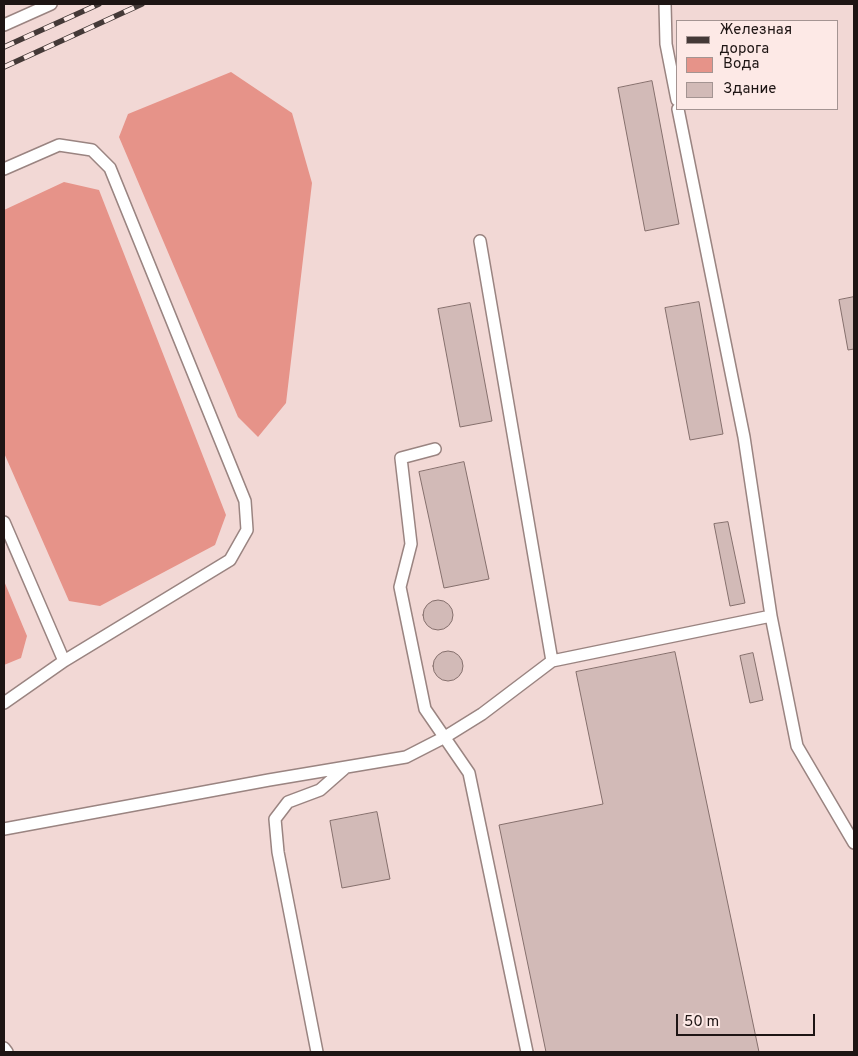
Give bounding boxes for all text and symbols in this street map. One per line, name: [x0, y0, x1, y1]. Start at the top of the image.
legend: [676, 20, 838, 110]
text: Железная дорога: [720, 21, 792, 59]
text: Вода: [723, 55, 759, 74]
text: Здание: [723, 80, 776, 99]
scale bar: [678, 1004, 817, 1036]
text: 50 m: [684, 1013, 719, 1032]

